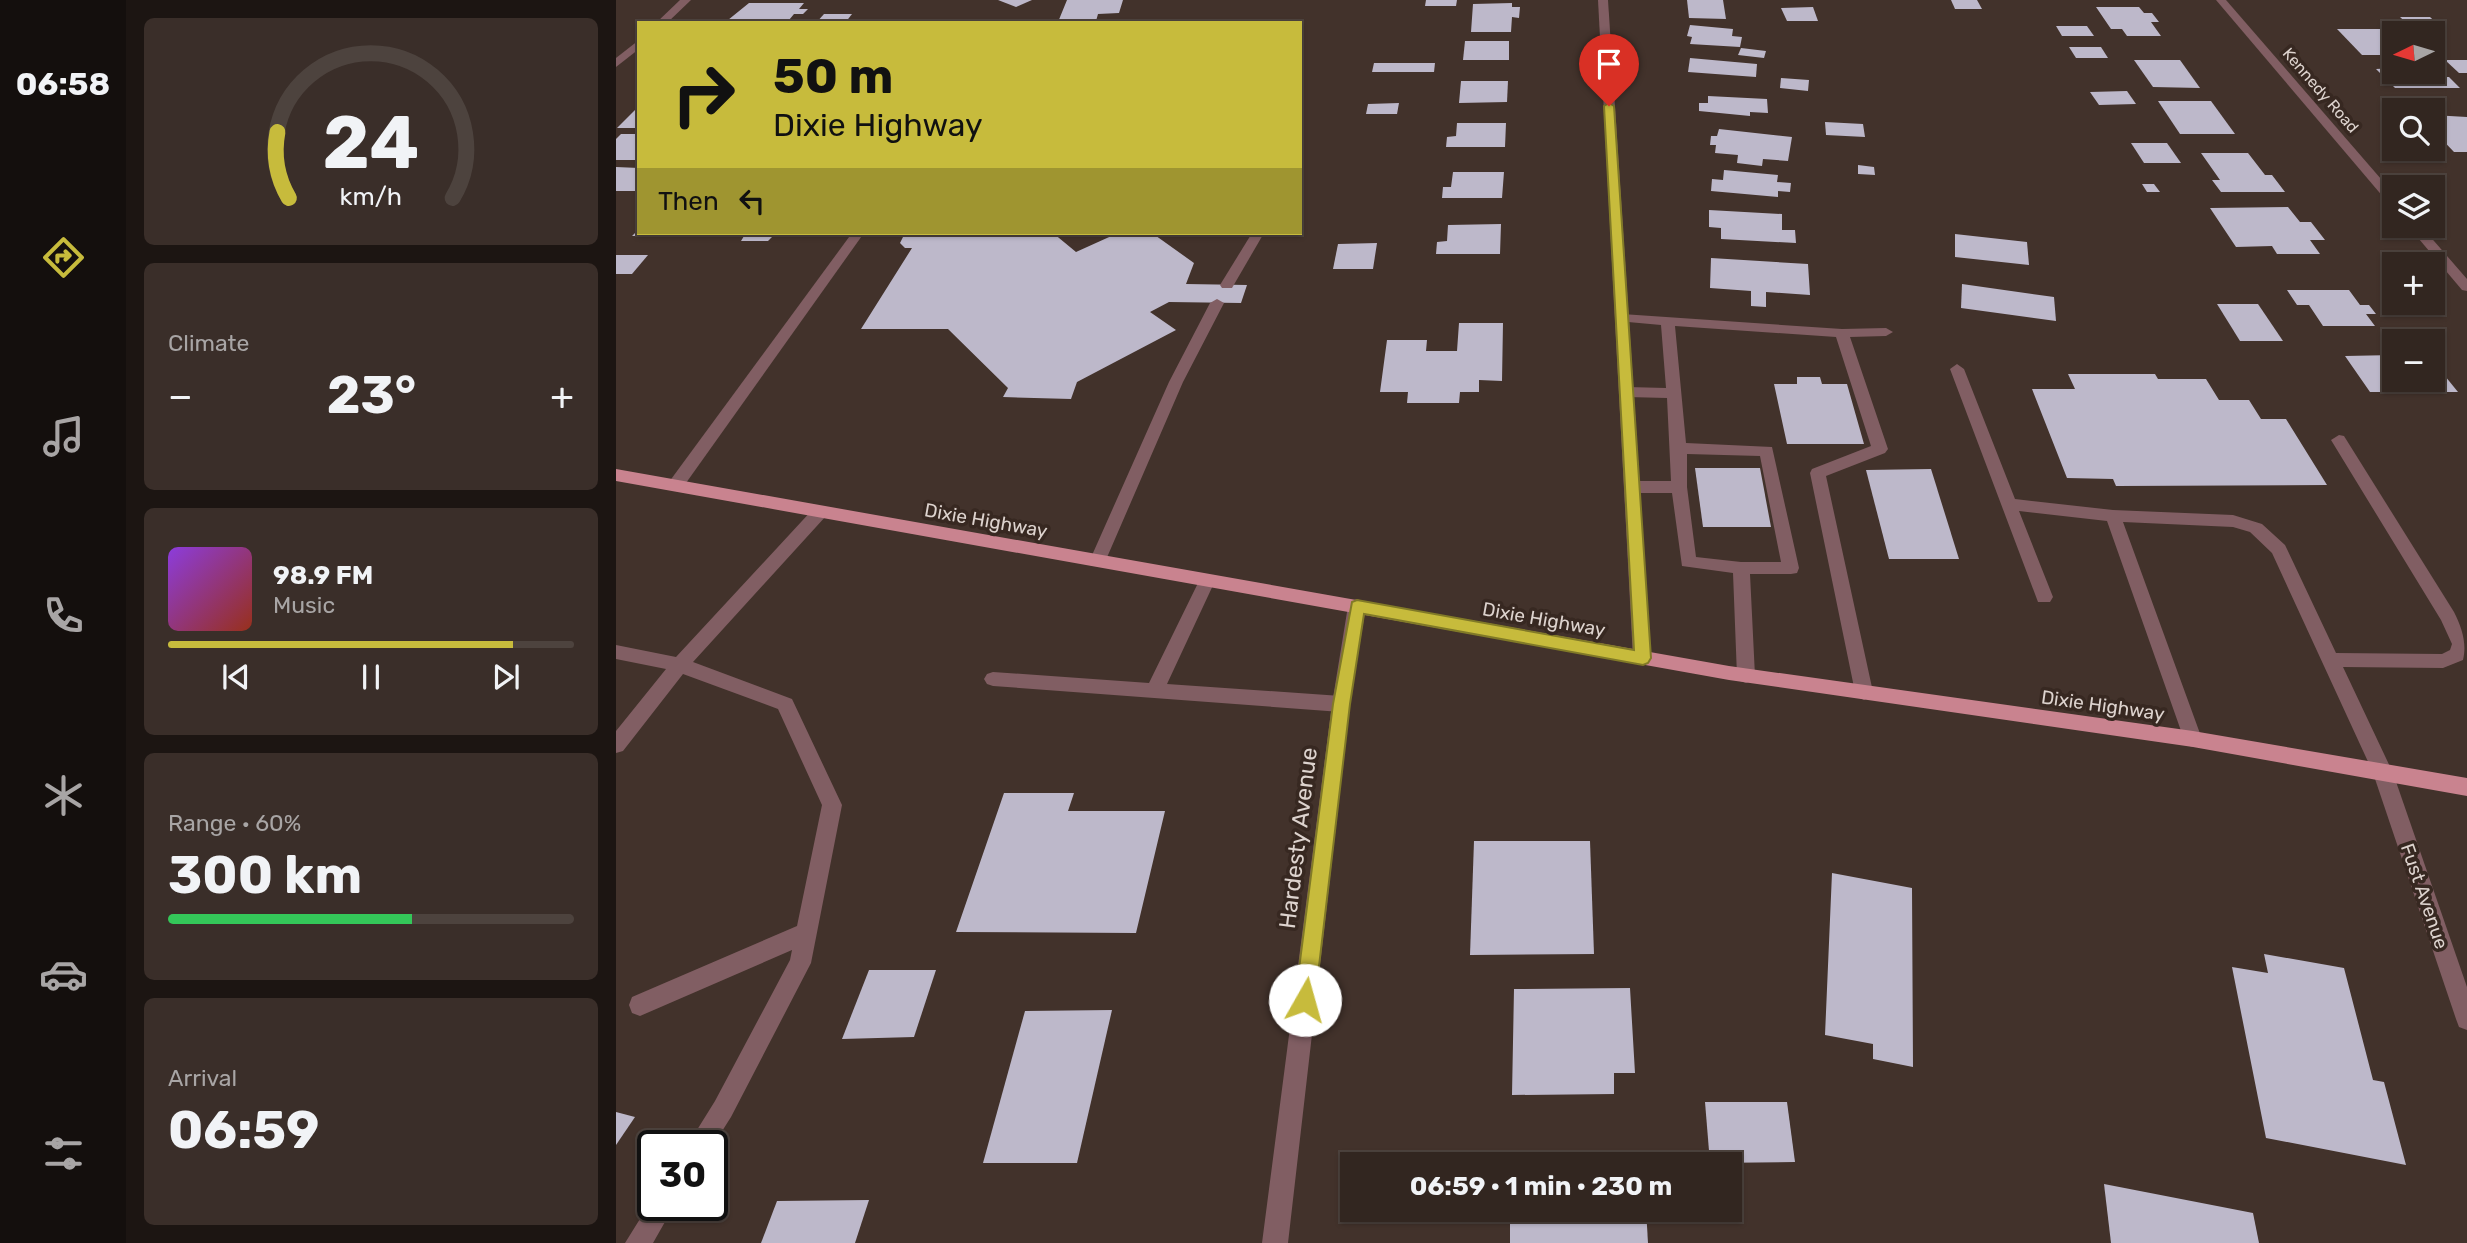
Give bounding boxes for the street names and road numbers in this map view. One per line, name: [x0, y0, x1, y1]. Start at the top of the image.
street label: Kennedy Road: [2279, 44, 2363, 137]
street label: Dixie Highway: [923, 498, 1049, 543]
street label: Dixie Highway: [1481, 597, 1607, 642]
street label: Dixie Highway: [2040, 685, 2166, 726]
street label: Hardesty Avenue: [1273, 746, 1323, 930]
street label: Fust Avenue: [2396, 840, 2453, 952]

